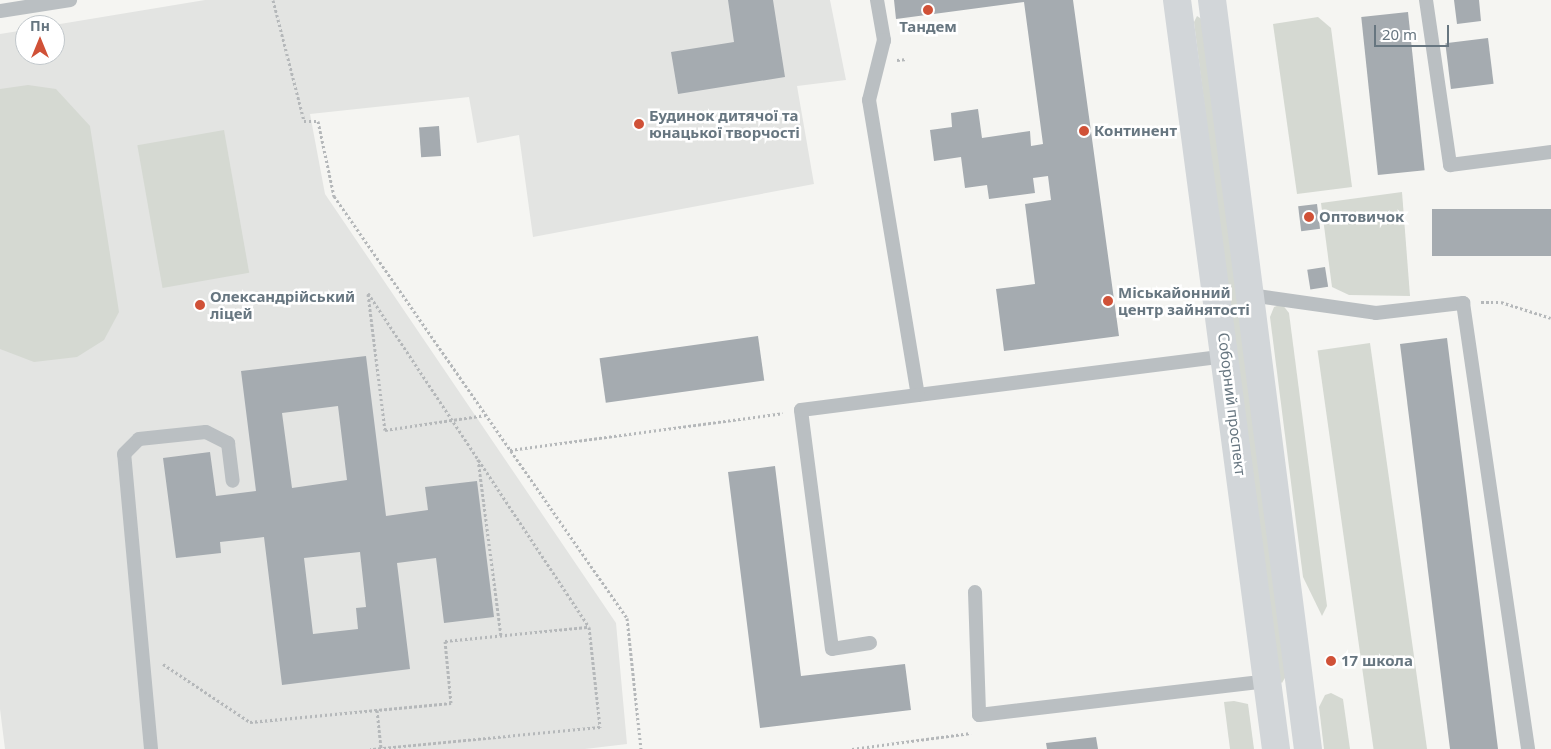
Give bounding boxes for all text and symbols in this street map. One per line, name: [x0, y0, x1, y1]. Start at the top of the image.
marker: Тандем: [922, 4, 934, 16]
north arrow: [15, 15, 65, 65]
scale bar: [1376, 15, 1451, 47]
text: Пн: [30, 16, 50, 35]
place label: Тандем: [899, 18, 957, 36]
text: 20 m: [1382, 24, 1417, 44]
place label: Будинок дитячої та юнацької творчості: [649, 106, 800, 141]
marker: Будинок дитячої та юнацької творчості: [633, 118, 645, 130]
place label: Континент: [1094, 122, 1177, 140]
marker: Континент: [1078, 125, 1090, 137]
place label: Оптовичок: [1319, 208, 1404, 226]
marker: Оптовичок: [1303, 211, 1315, 223]
place label: Міськайонний центр зайнятості: [1118, 283, 1250, 318]
place label: Олександрійський ліцей: [210, 287, 355, 322]
marker: Міськайонний центр зайнятості: [1102, 295, 1114, 307]
marker: Олександрійський ліцей: [194, 299, 206, 311]
street label: Соборний проспект: [1214, 331, 1250, 477]
place label: 17 школа: [1341, 652, 1413, 670]
marker: 17 школа: [1325, 655, 1337, 667]

